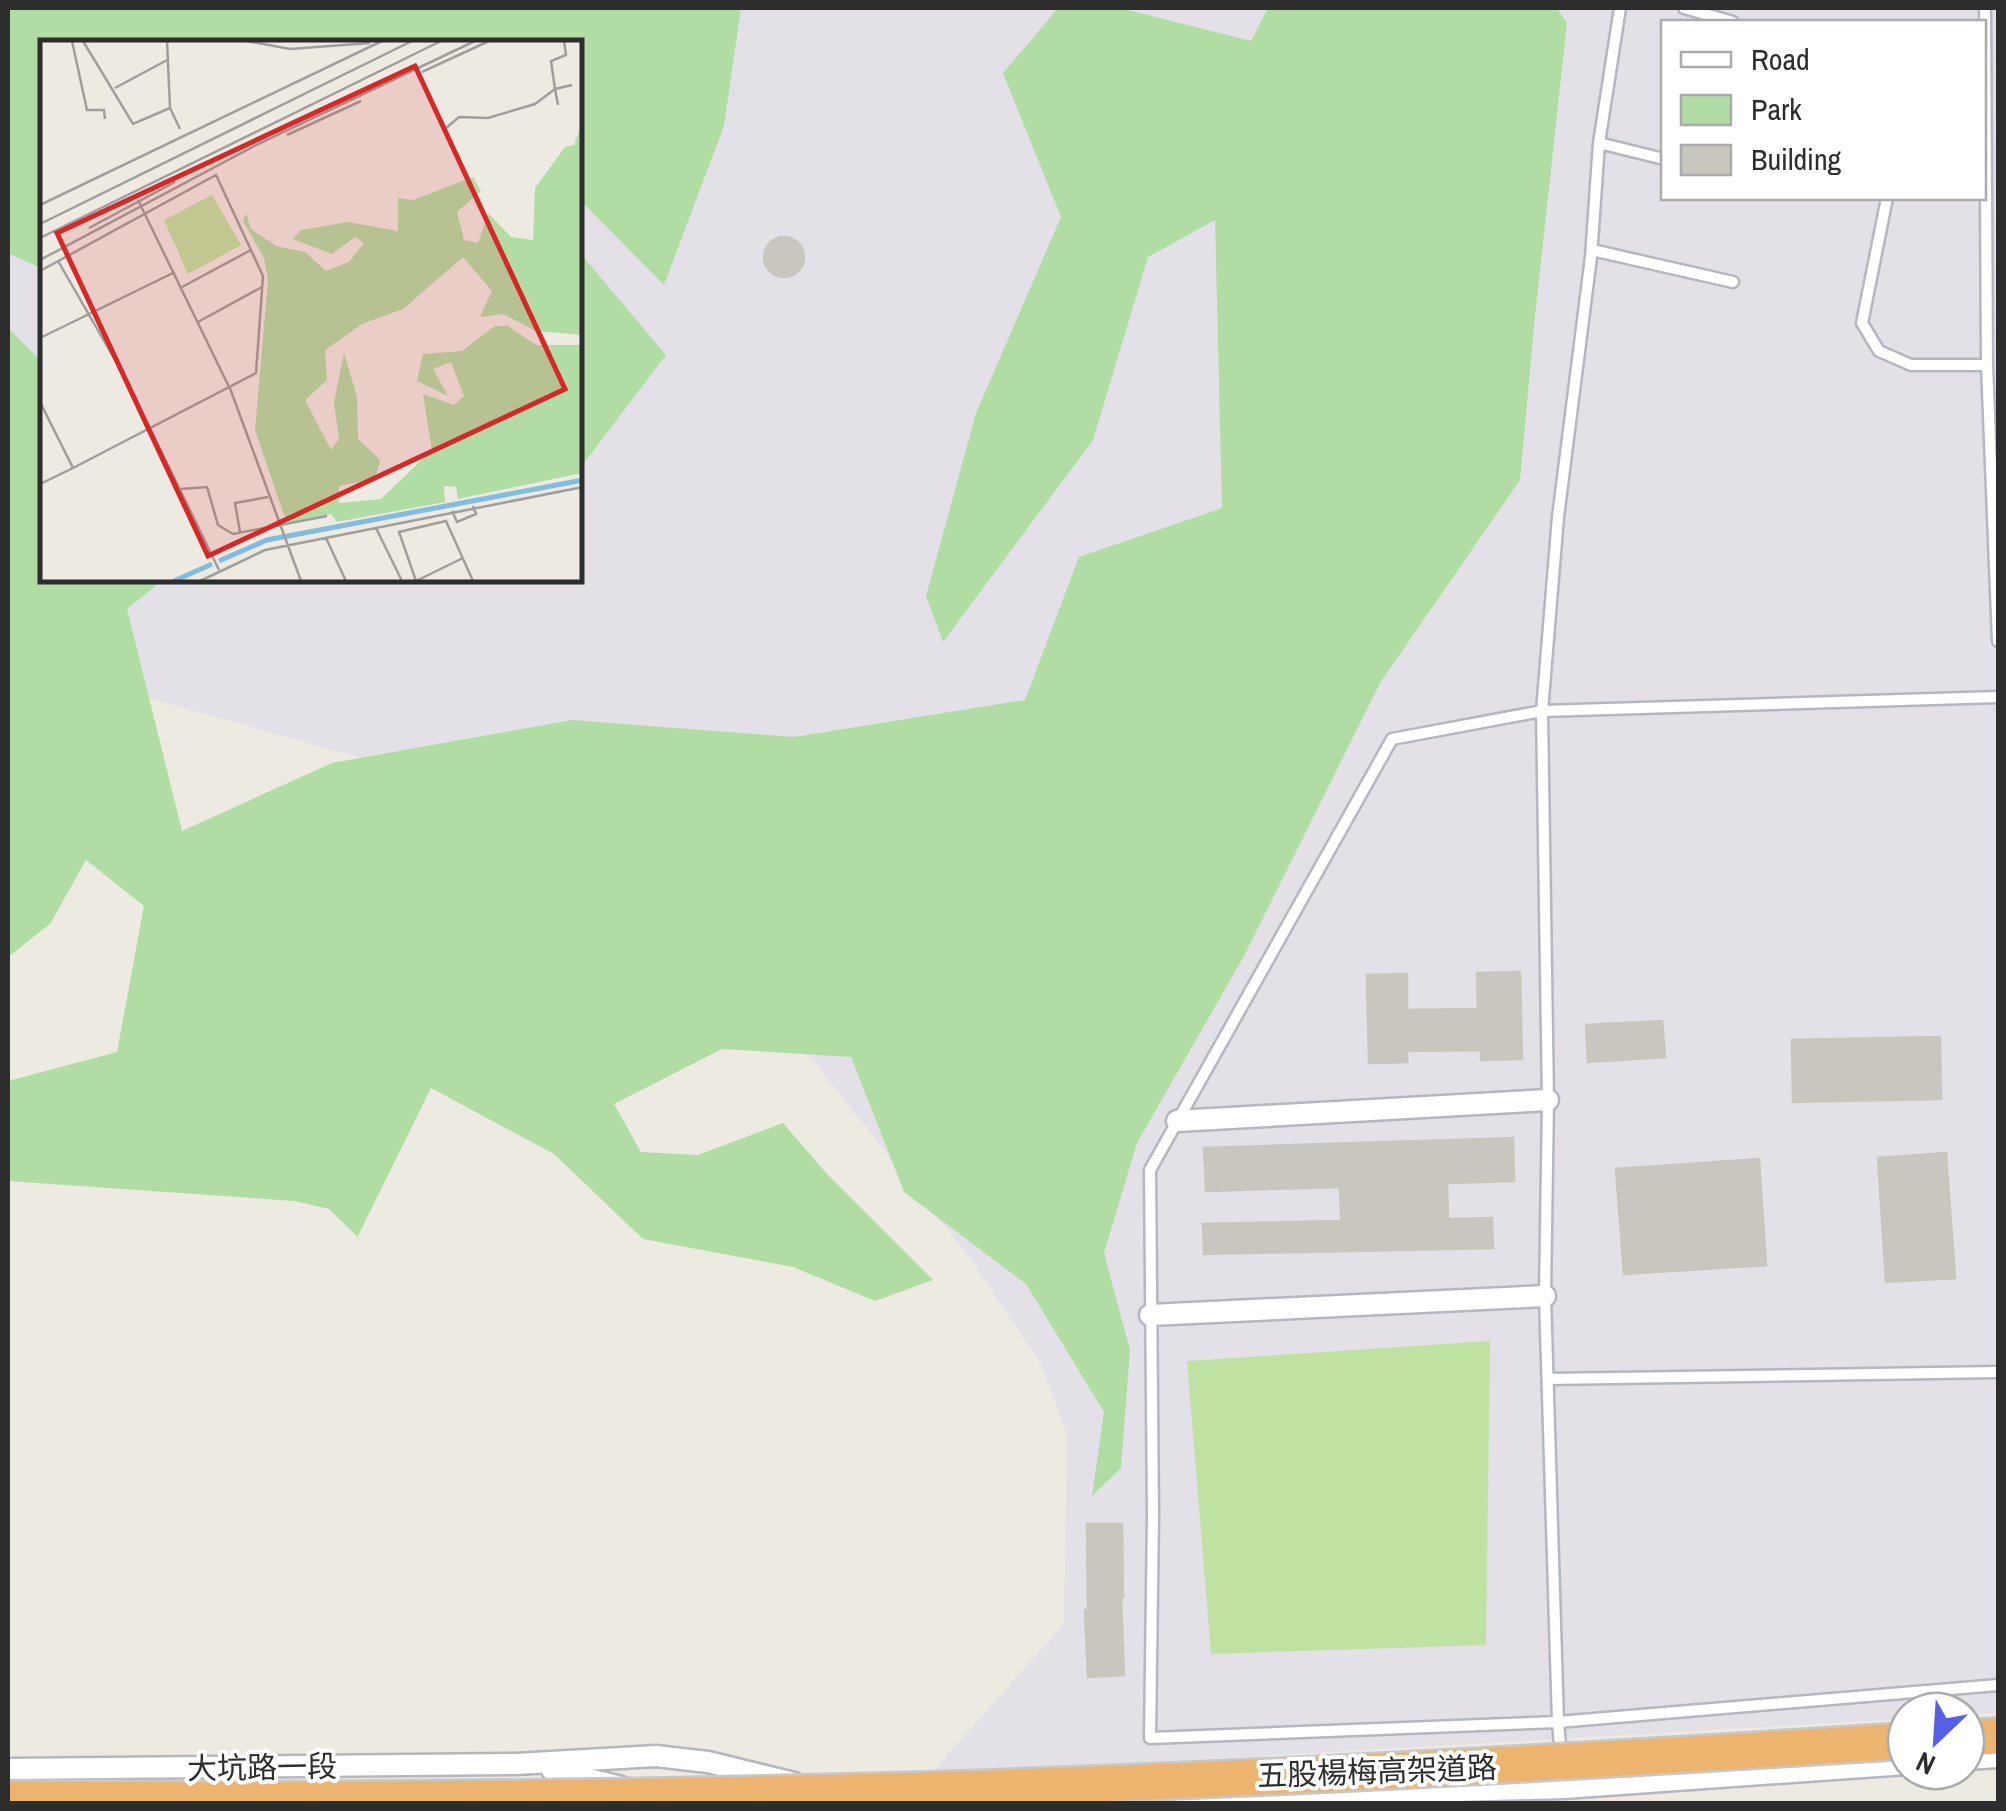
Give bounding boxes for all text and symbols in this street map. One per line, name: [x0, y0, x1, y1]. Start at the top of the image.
legend: [1661, 20, 1986, 200]
text: Road: [1751, 39, 1810, 79]
inset map: [40, 40, 582, 582]
text: Park: [1751, 89, 1802, 129]
text: Building: [1751, 139, 1842, 179]
north arrow: [1886, 1691, 1986, 1791]
text: N: [1910, 1743, 1941, 1784]
street label: 大坑路一段: [187, 1746, 337, 1788]
street label: 五股楊梅高架道路: [1256, 1747, 1498, 1795]

